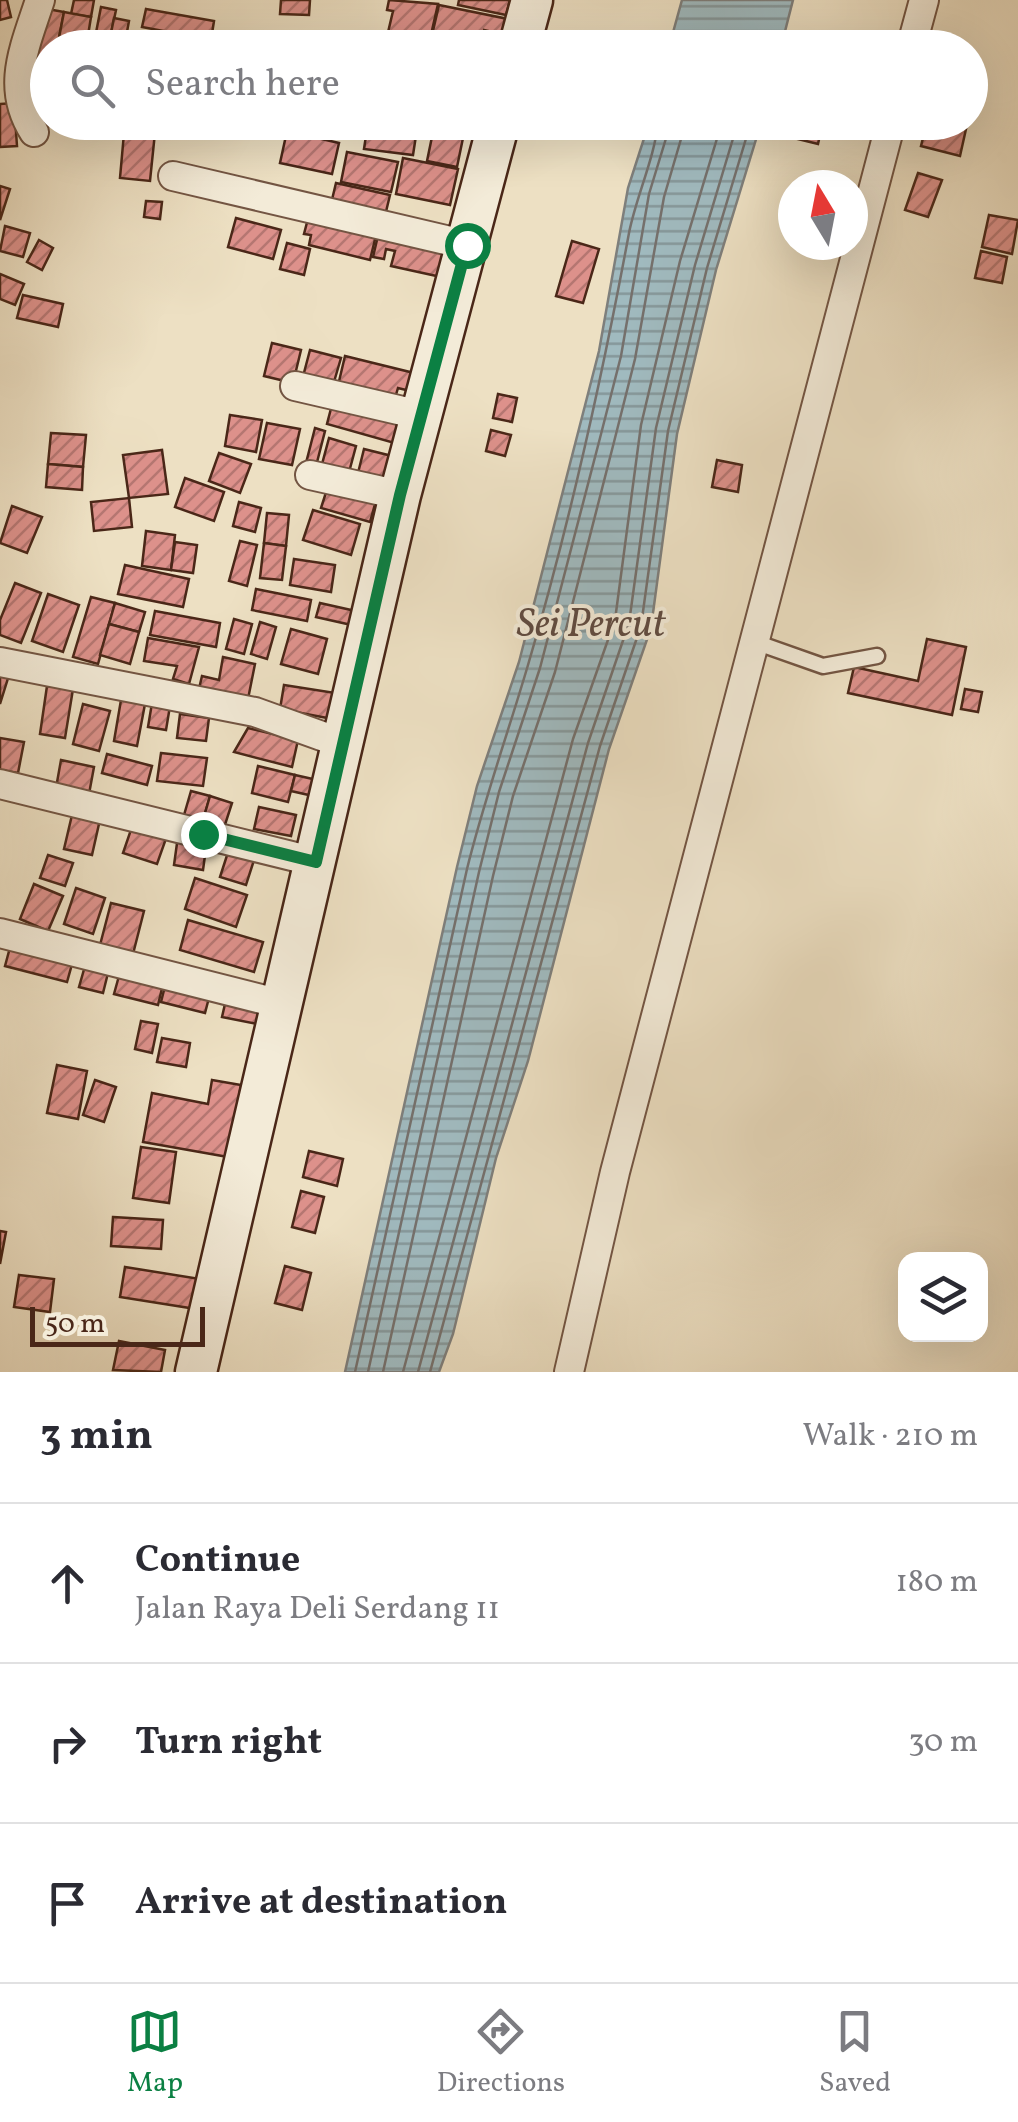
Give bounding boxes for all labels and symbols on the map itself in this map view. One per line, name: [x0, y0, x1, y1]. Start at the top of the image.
north arrow: [778, 170, 868, 260]
route start: [445, 223, 491, 269]
water label: Sei Percut: [517, 598, 667, 654]
route end: [181, 812, 227, 858]
scale bar: [30, 1302, 205, 1346]

